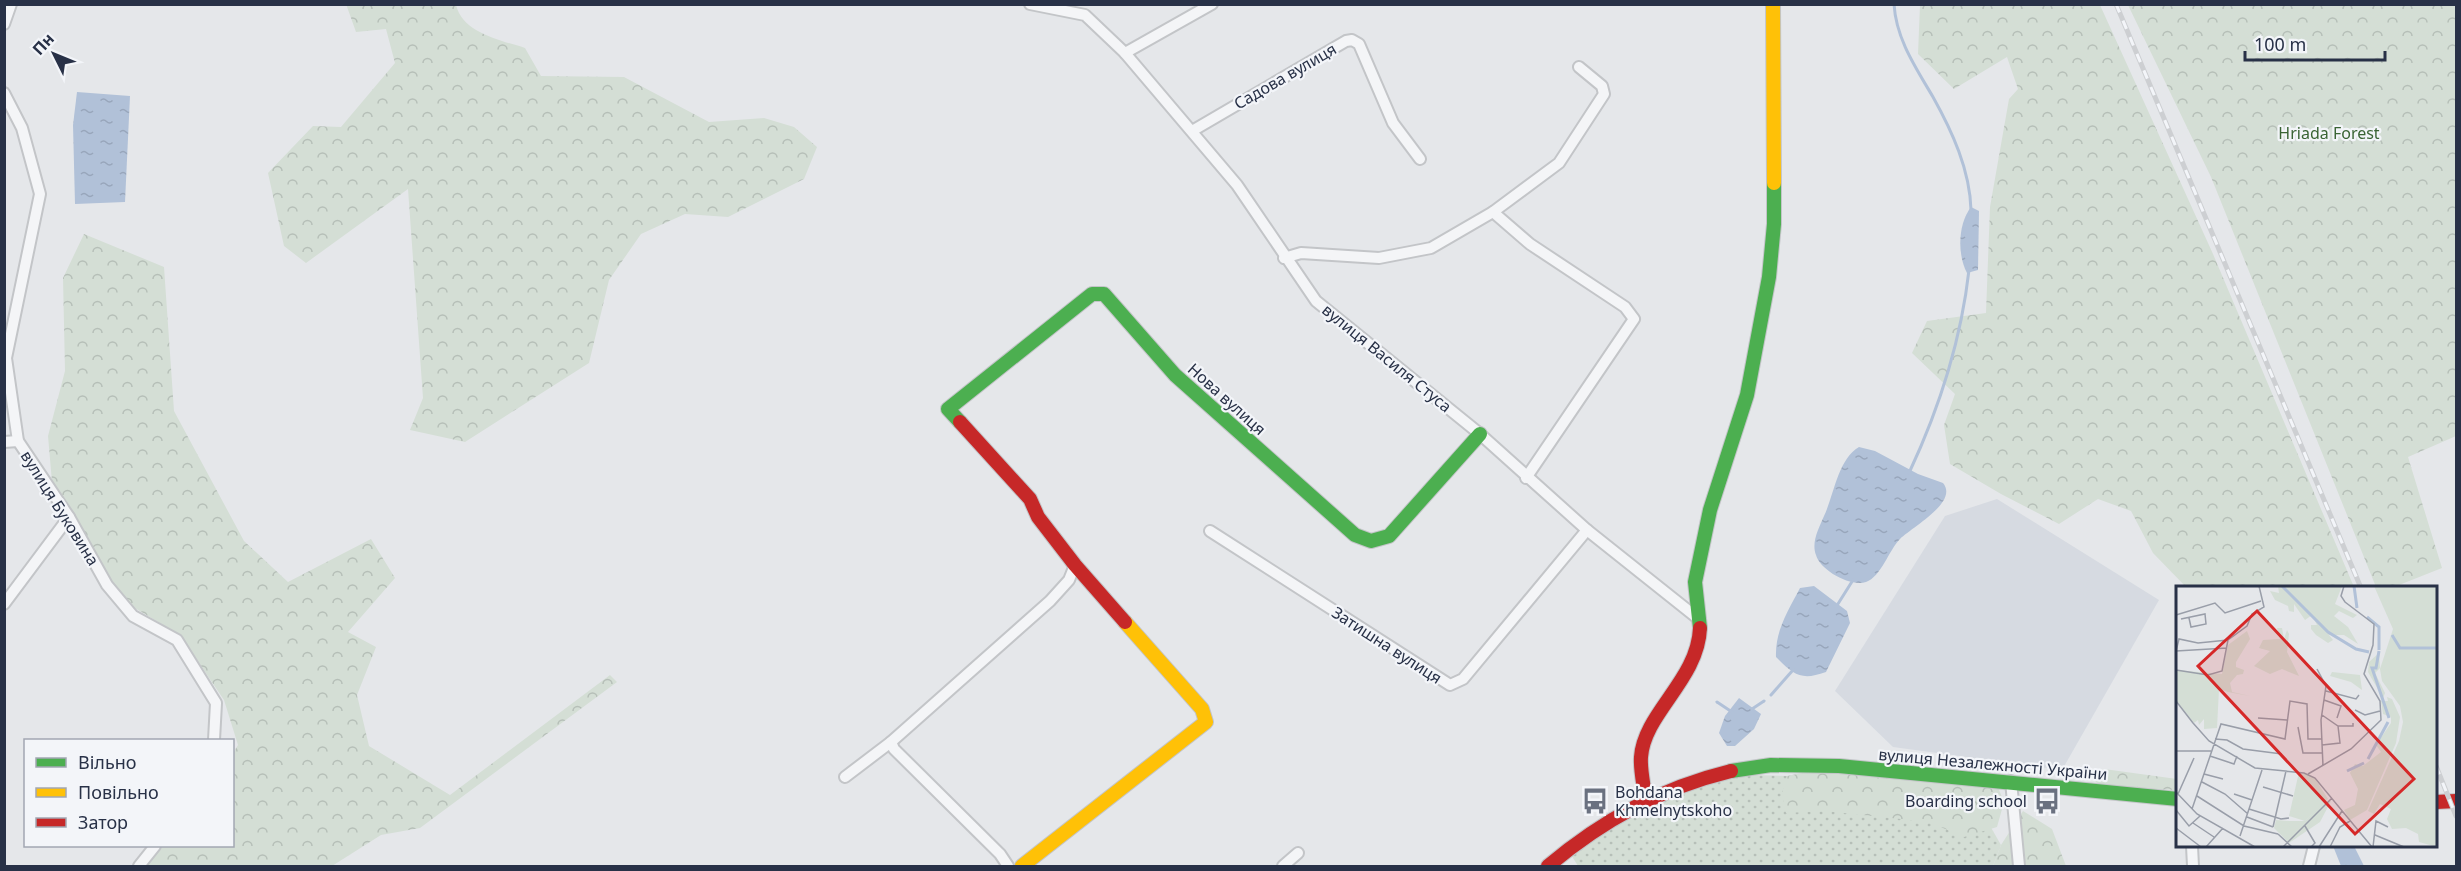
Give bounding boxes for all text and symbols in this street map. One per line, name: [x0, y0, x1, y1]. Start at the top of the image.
north arrow: [24, 24, 84, 84]
scale bar: [2245, 24, 2384, 62]
text: Пн: [27, 28, 59, 60]
text: 100 m: [2254, 32, 2306, 56]
street label: Садова вулиця: [1230, 38, 1340, 114]
park label: Hriada Forest: [2278, 122, 2380, 144]
street label: вулиця Василя Стуса: [1318, 299, 1456, 417]
street label: Нова вулиця: [1183, 358, 1271, 440]
street label: вулиця Буковина: [16, 446, 104, 570]
inset map: [2176, 586, 2437, 847]
street label: Затишна вулиця: [1328, 601, 1446, 689]
legend: [24, 739, 234, 847]
street label: вулиця Незалежності України: [1878, 743, 2108, 785]
text: Вільно: [78, 750, 136, 774]
text: Повільно: [78, 780, 159, 804]
place label: Bohdana Khmelnytskoho: [1615, 781, 1732, 821]
bus stop icon: Bohdana Khmelnytskoho: [1580, 786, 1610, 816]
bus stop icon: Boarding school: [2032, 786, 2062, 816]
place label: Boarding school: [1905, 790, 2027, 812]
text: Затор: [78, 810, 128, 834]

